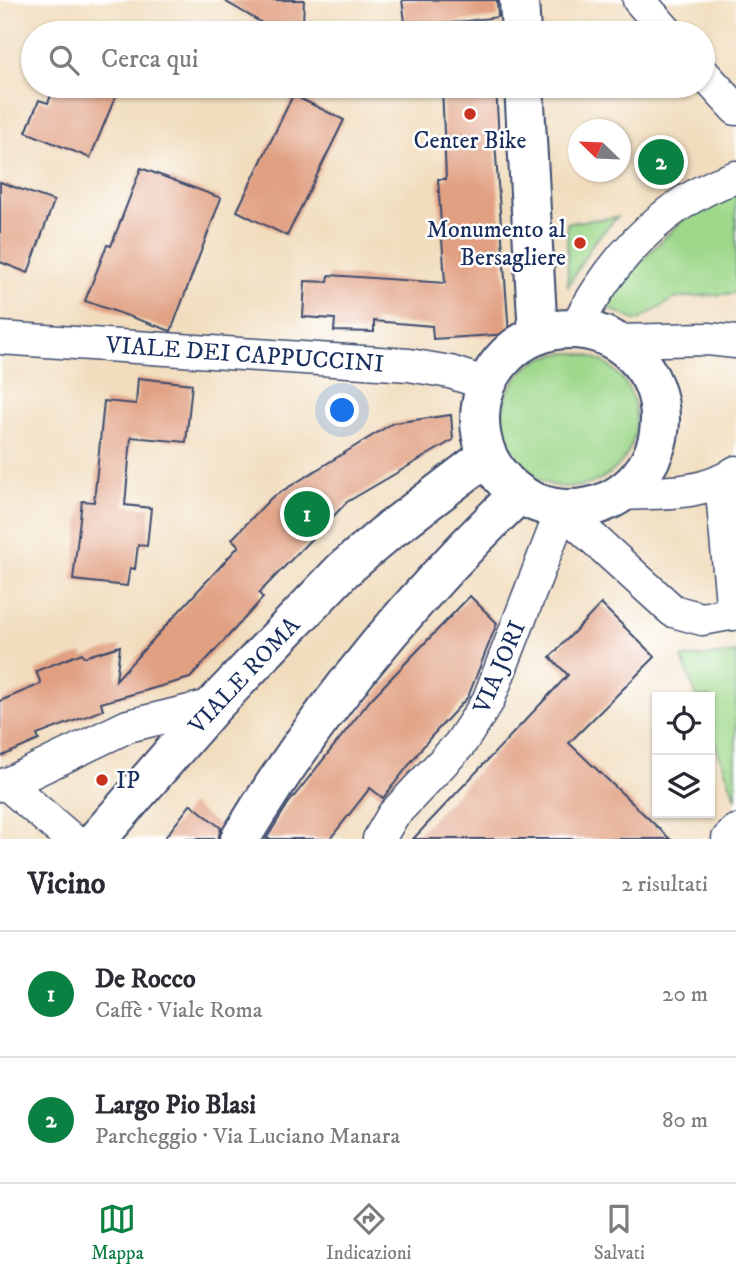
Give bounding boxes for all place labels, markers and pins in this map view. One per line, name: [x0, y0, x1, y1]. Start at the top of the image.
marker: Center Bike: [462, 106, 478, 122]
place label: Center Bike: [414, 126, 527, 156]
pin: 2: [638, 136, 684, 188]
place label: Monumento al Bersagliere: [427, 215, 567, 273]
marker: Monumento al Bersagliere: [572, 235, 588, 251]
pin: 1: [284, 488, 330, 540]
place label: IP: [116, 766, 140, 796]
marker: IP: [94, 772, 110, 788]

